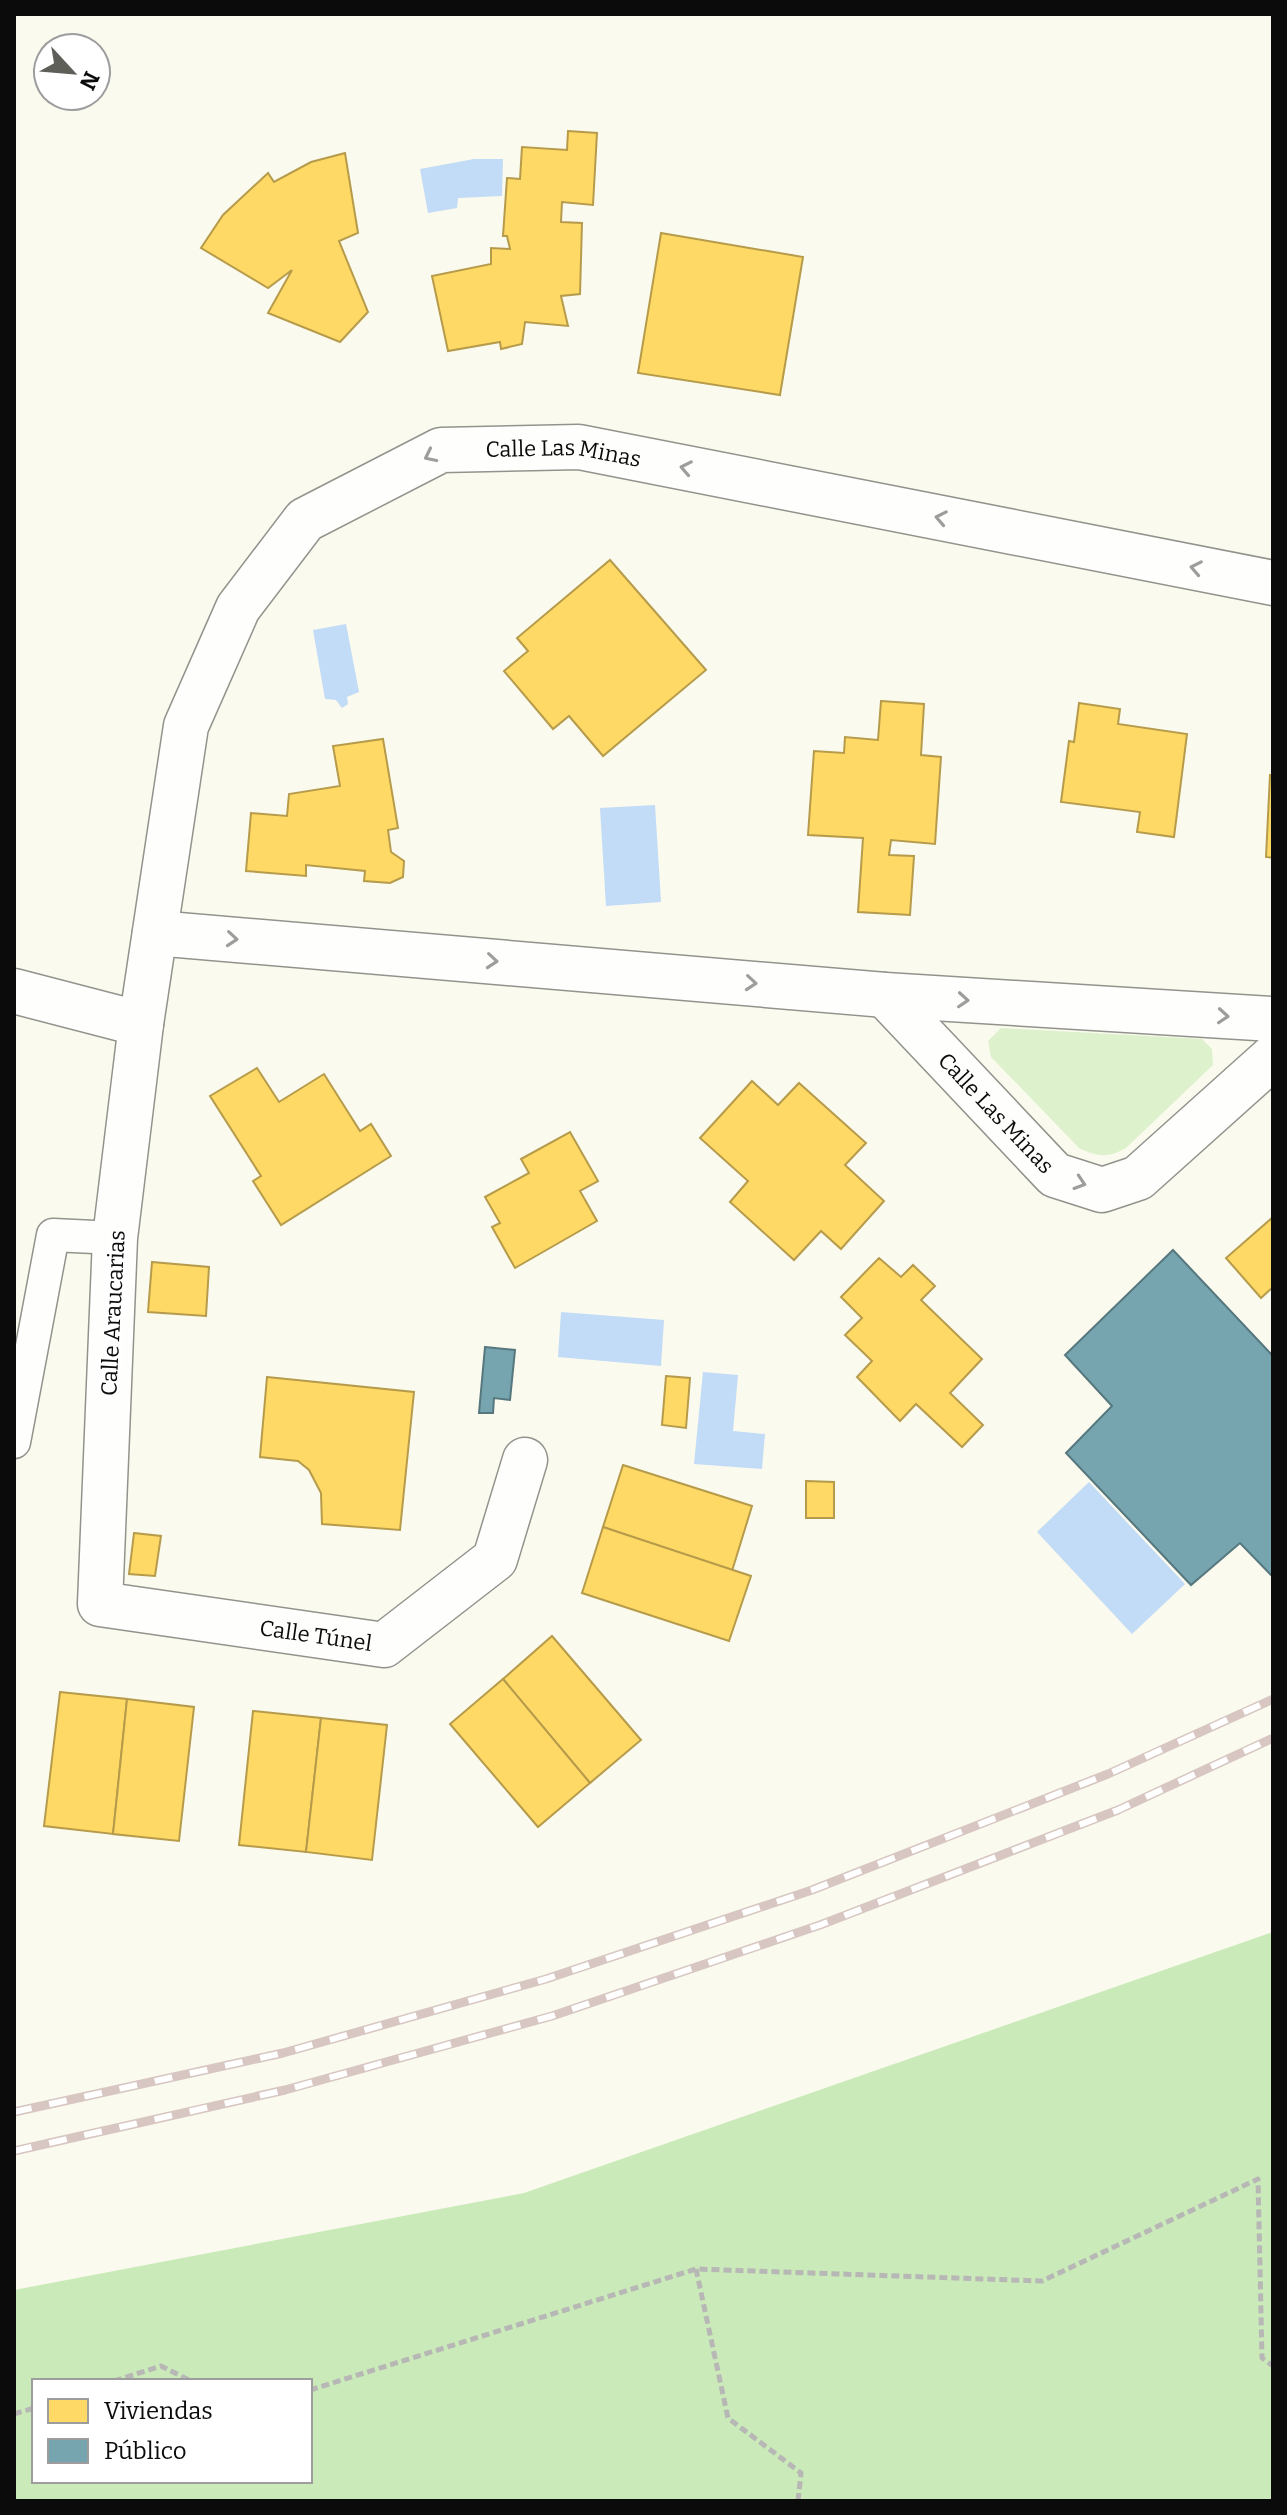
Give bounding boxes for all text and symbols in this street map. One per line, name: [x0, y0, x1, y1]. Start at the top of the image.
north arrow: [32, 32, 112, 112]
text: N: [74, 67, 105, 94]
street label: Calle Las Minas: [485, 433, 644, 472]
one-way arrow: [423, 447, 438, 462]
one-way arrow: [680, 460, 693, 477]
one-way arrow: [935, 511, 948, 528]
one-way arrow: [1190, 561, 1203, 578]
one-way arrow: [226, 930, 239, 947]
one-way arrow: [486, 952, 499, 969]
one-way arrow: [745, 974, 758, 991]
one-way arrow: [957, 991, 970, 1008]
one-way arrow: [1217, 1007, 1230, 1024]
street label: Calle Las Minas: [933, 1047, 1060, 1179]
one-way arrow: [1073, 1174, 1087, 1190]
street label: Calle Araucarias: [95, 1229, 131, 1397]
street label: Calle Túnel: [258, 1614, 374, 1657]
legend: [32, 2379, 312, 2483]
text: Viviendas: [104, 2397, 213, 2425]
text: Público: [104, 2437, 187, 2465]

